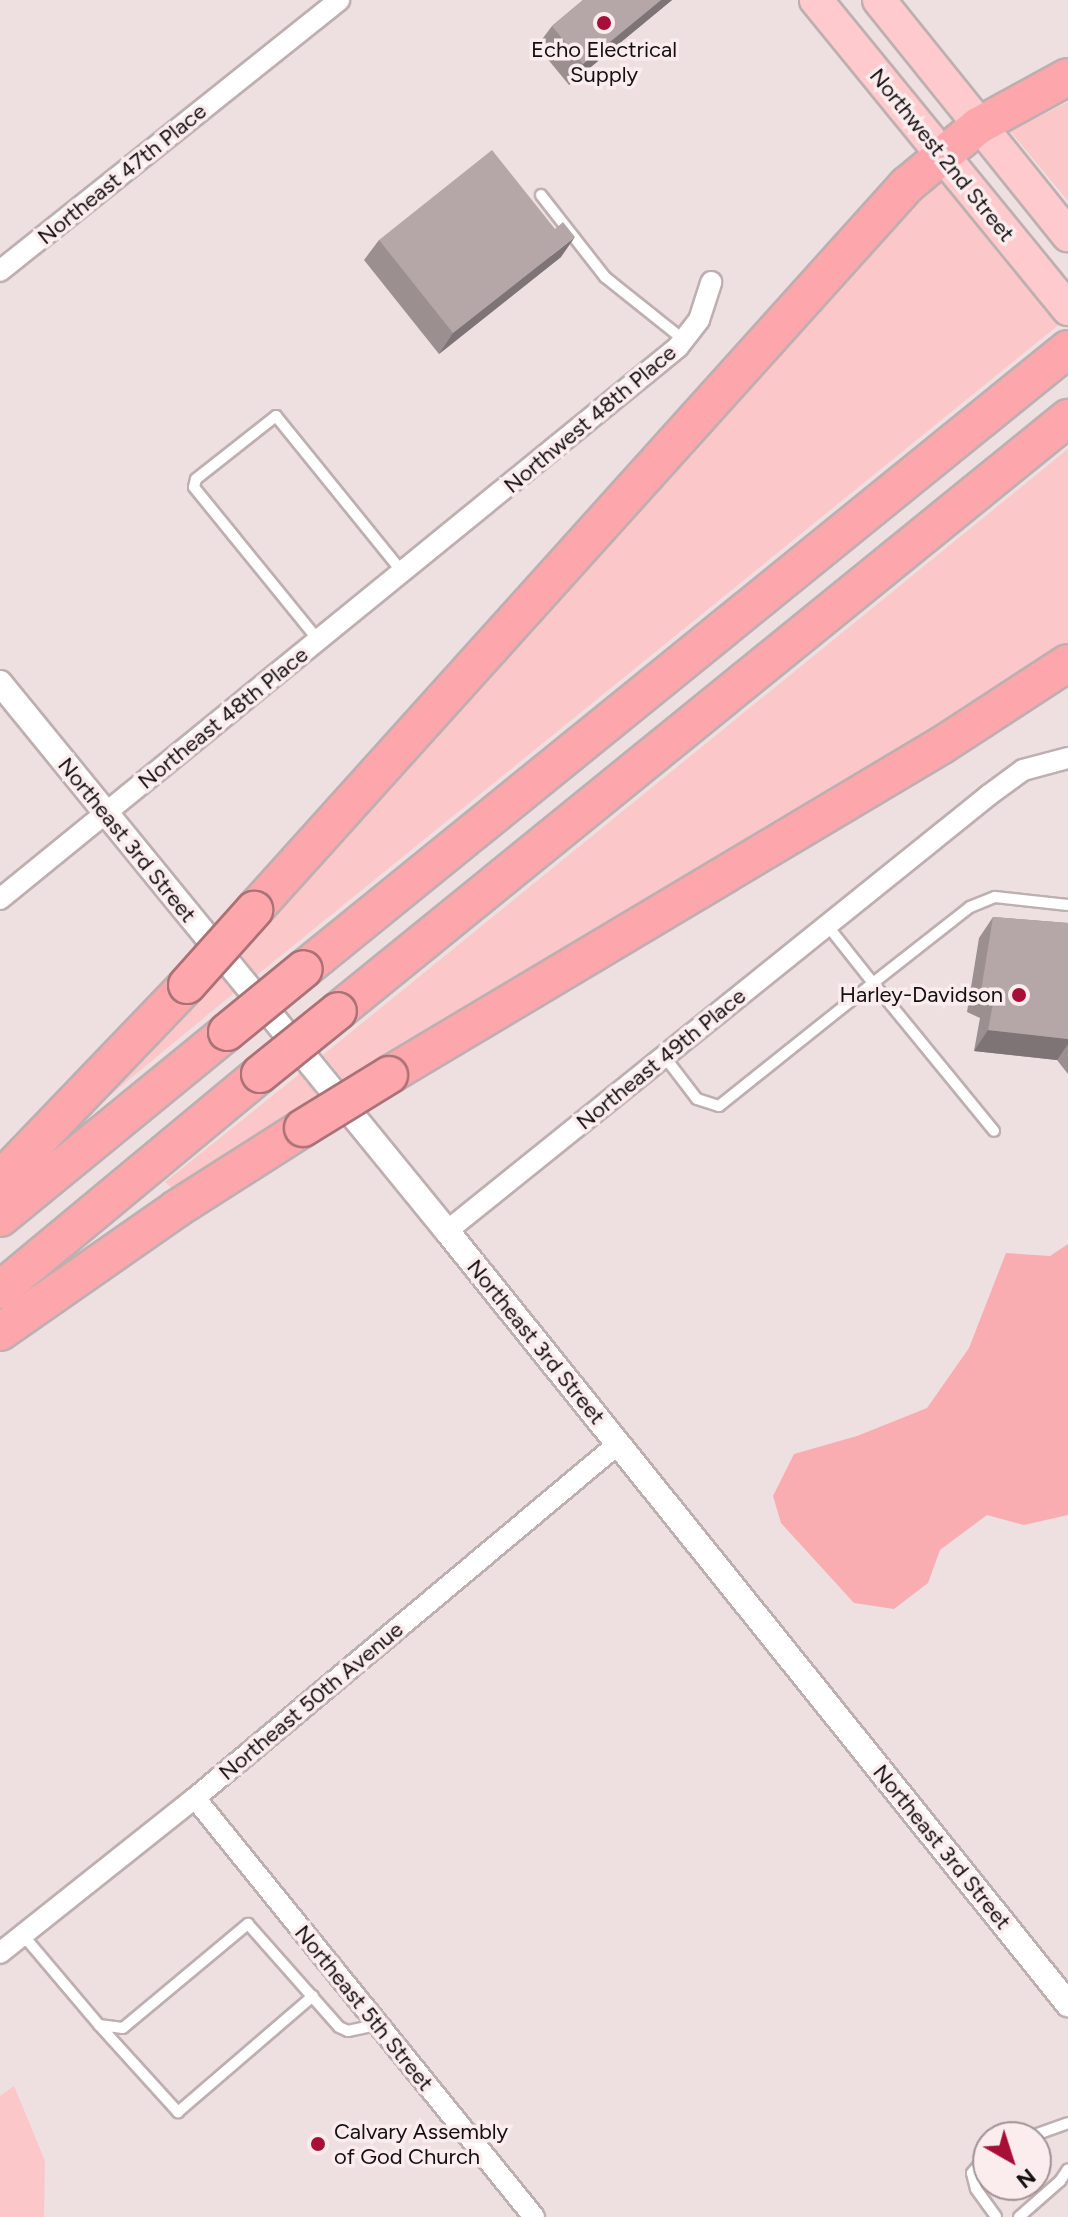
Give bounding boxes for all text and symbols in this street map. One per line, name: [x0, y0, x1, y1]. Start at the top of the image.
marker: Echo Electrical Supply: [595, 14, 613, 32]
place label: Echo Electrical Supply: [531, 36, 677, 88]
street label: Northwest 2nd Street: [864, 63, 1020, 247]
street label: Northeast 47th Place: [32, 98, 212, 250]
street label: Northwest 48th Place: [499, 339, 681, 499]
street label: Northeast 48th Place: [133, 641, 313, 795]
street label: Northeast 3rd Street: [52, 752, 202, 928]
place label: Harley-Davidson: [840, 982, 1003, 1008]
street label: Northeast 49th Place: [571, 983, 751, 1135]
marker: Harley-Davidson: [1010, 986, 1028, 1004]
street label: Northeast 3rd Street: [461, 1254, 611, 1430]
street label: Northeast 50th Avenue: [214, 1616, 408, 1786]
street label: Northeast 3rd Street: [867, 1759, 1017, 1935]
street label: Northeast 5th Street: [289, 1920, 439, 2096]
place label: Calvary Assembly of God Church: [334, 2118, 508, 2170]
north arrow: [972, 2121, 1052, 2201]
marker: Calvary Assembly of God Church: [309, 2135, 327, 2153]
text: N: [1011, 2163, 1041, 2194]

